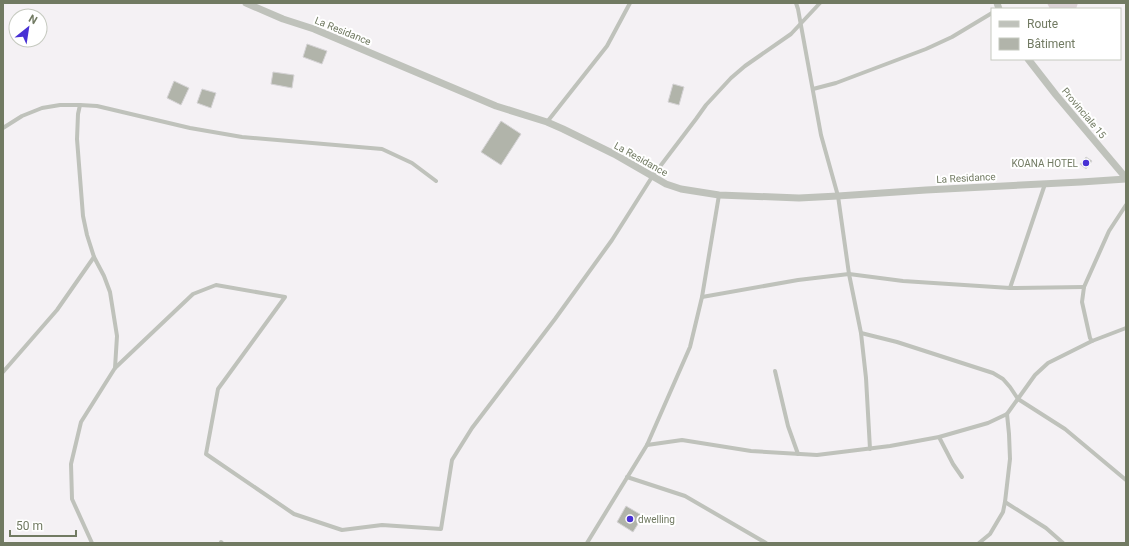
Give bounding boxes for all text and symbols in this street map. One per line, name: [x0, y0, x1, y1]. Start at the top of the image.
north arrow: [8, 8, 48, 48]
legend: [991, 8, 1121, 60]
text: N: [26, 12, 40, 27]
street label: La Residance: [313, 15, 373, 47]
text: Route: [1027, 17, 1058, 31]
text: Bâtiment: [1027, 37, 1075, 51]
street label: Provinciale 15: [1060, 85, 1109, 141]
street label: La Residance: [612, 140, 670, 178]
place label: KOANA HOTEL: [1011, 158, 1079, 169]
marker: KOANA HOTEL: [1081, 158, 1091, 168]
street label: La Residance: [936, 171, 996, 185]
scale bar: [10, 512, 76, 538]
marker: dwelling: [625, 514, 635, 524]
place label: dwelling: [638, 514, 675, 525]
text: 50 m: [16, 519, 43, 533]

